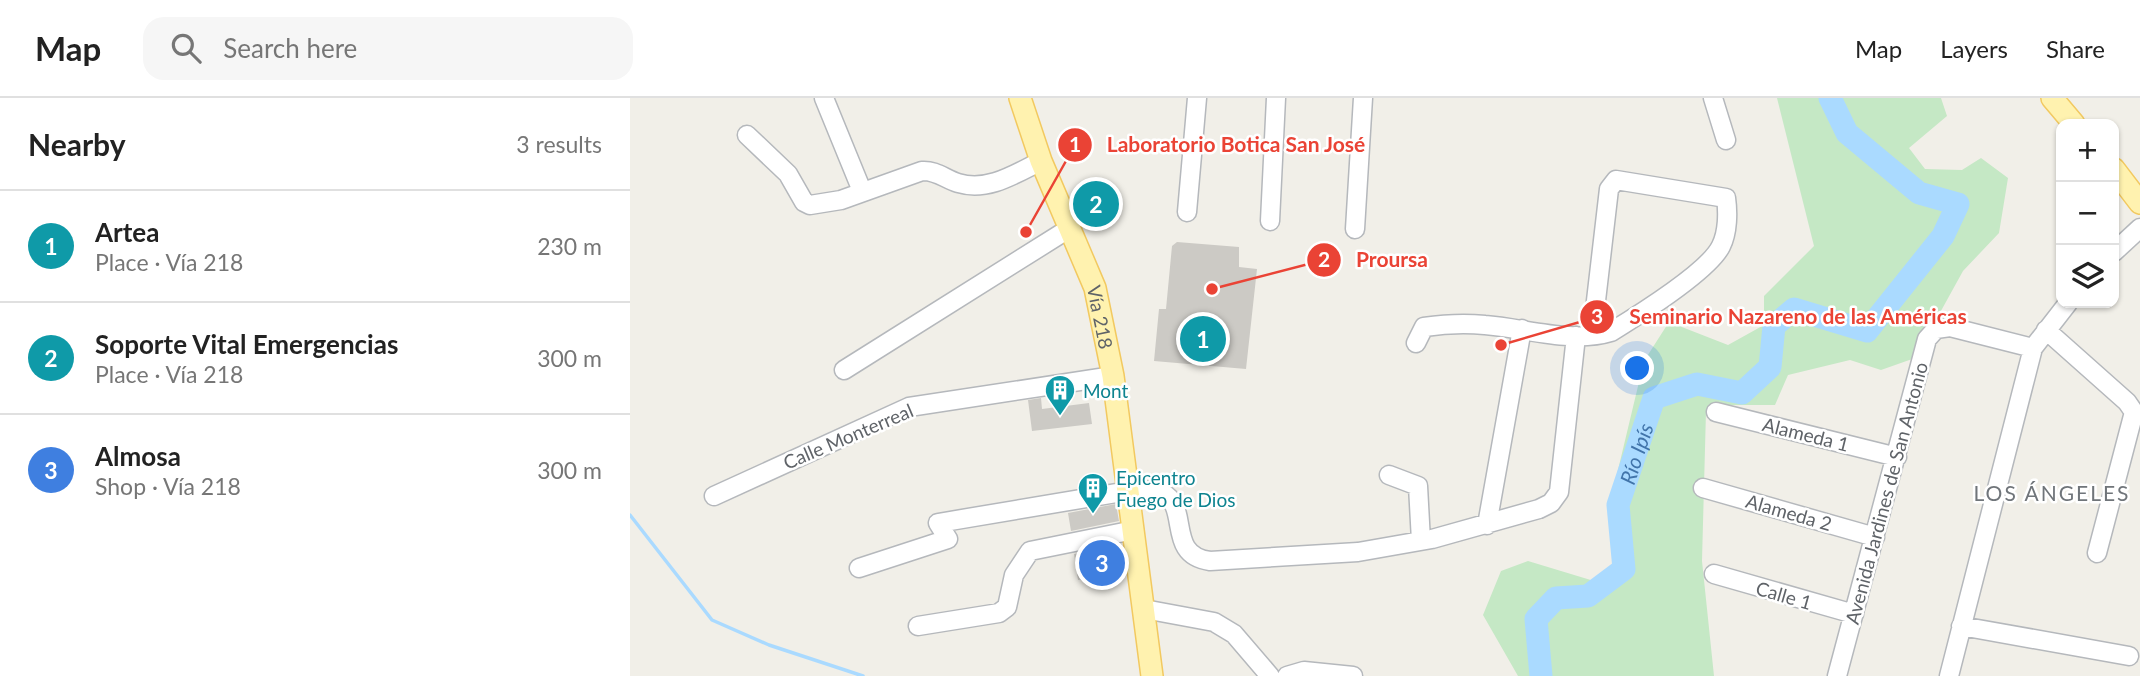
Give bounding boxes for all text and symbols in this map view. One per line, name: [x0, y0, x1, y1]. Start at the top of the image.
search box: [143, 17, 633, 80]
text: Map: [35, 28, 101, 68]
icon: search: [167, 29, 205, 67]
text: Search here: [223, 32, 357, 64]
text: Map: [1855, 34, 1902, 63]
text: Layers: [1940, 34, 2008, 63]
text: Share: [2046, 34, 2105, 63]
map controls: [2056, 119, 2119, 308]
button: +: [2056, 119, 2119, 182]
callout: Laboratorio Botica San José: [1058, 124, 1380, 166]
text: Nearby: [28, 126, 126, 162]
text: 3 results: [516, 130, 602, 158]
text: 1: [1069, 131, 1081, 156]
text: Laboratorio Botica San José: [1107, 131, 1365, 156]
pin: 2: [1073, 178, 1119, 230]
button: −: [2056, 182, 2119, 245]
text: Artea: [95, 216, 159, 248]
text: 1: [44, 232, 58, 260]
text: 230 m: [537, 232, 602, 260]
callout: Proursa: [1307, 239, 1442, 281]
button: layers: [2056, 245, 2119, 308]
text: 2: [1318, 246, 1330, 271]
text: Proursa: [1356, 246, 1428, 271]
text: Place · Vía 218: [95, 248, 243, 276]
street label: Vía 218: [1083, 283, 1119, 351]
callout: Seminario Nazareno de las Américas: [1580, 296, 1981, 338]
text: 3: [1591, 303, 1603, 328]
text: Seminario Nazareno de las Américas: [1629, 303, 1967, 328]
pin: 1: [1180, 313, 1226, 365]
text: Soporte Vital Emergencias: [95, 328, 398, 360]
text: 2: [44, 344, 58, 372]
text: 300 m: [537, 344, 602, 372]
your location: [1620, 351, 1654, 385]
street label: Avenida Jardines de San Antonio: [1840, 359, 1932, 627]
text: Place · Vía 218: [95, 360, 243, 388]
building icon: Mont: [1043, 373, 1077, 417]
place label: Mont: [1083, 379, 1129, 402]
street label: Calle Monterreal: [780, 398, 916, 474]
street label: Alameda 1: [1760, 412, 1852, 456]
water label: Río Ipís: [1614, 420, 1657, 487]
text: Almosa: [95, 440, 181, 472]
text: 3: [44, 456, 58, 484]
text: 300 m: [537, 456, 602, 484]
place label: Epicentro Fuego de Dios: [1116, 466, 1235, 511]
building icon: Epicentro Fuego de Dios: [1076, 471, 1110, 515]
text: Shop · Vía 218: [95, 472, 241, 500]
district label: LOS ÁNGELES: [1974, 480, 2130, 505]
street label: Alameda 2: [1743, 489, 1835, 535]
pin: 3: [1079, 537, 1125, 589]
street label: Calle 1: [1753, 576, 1815, 614]

